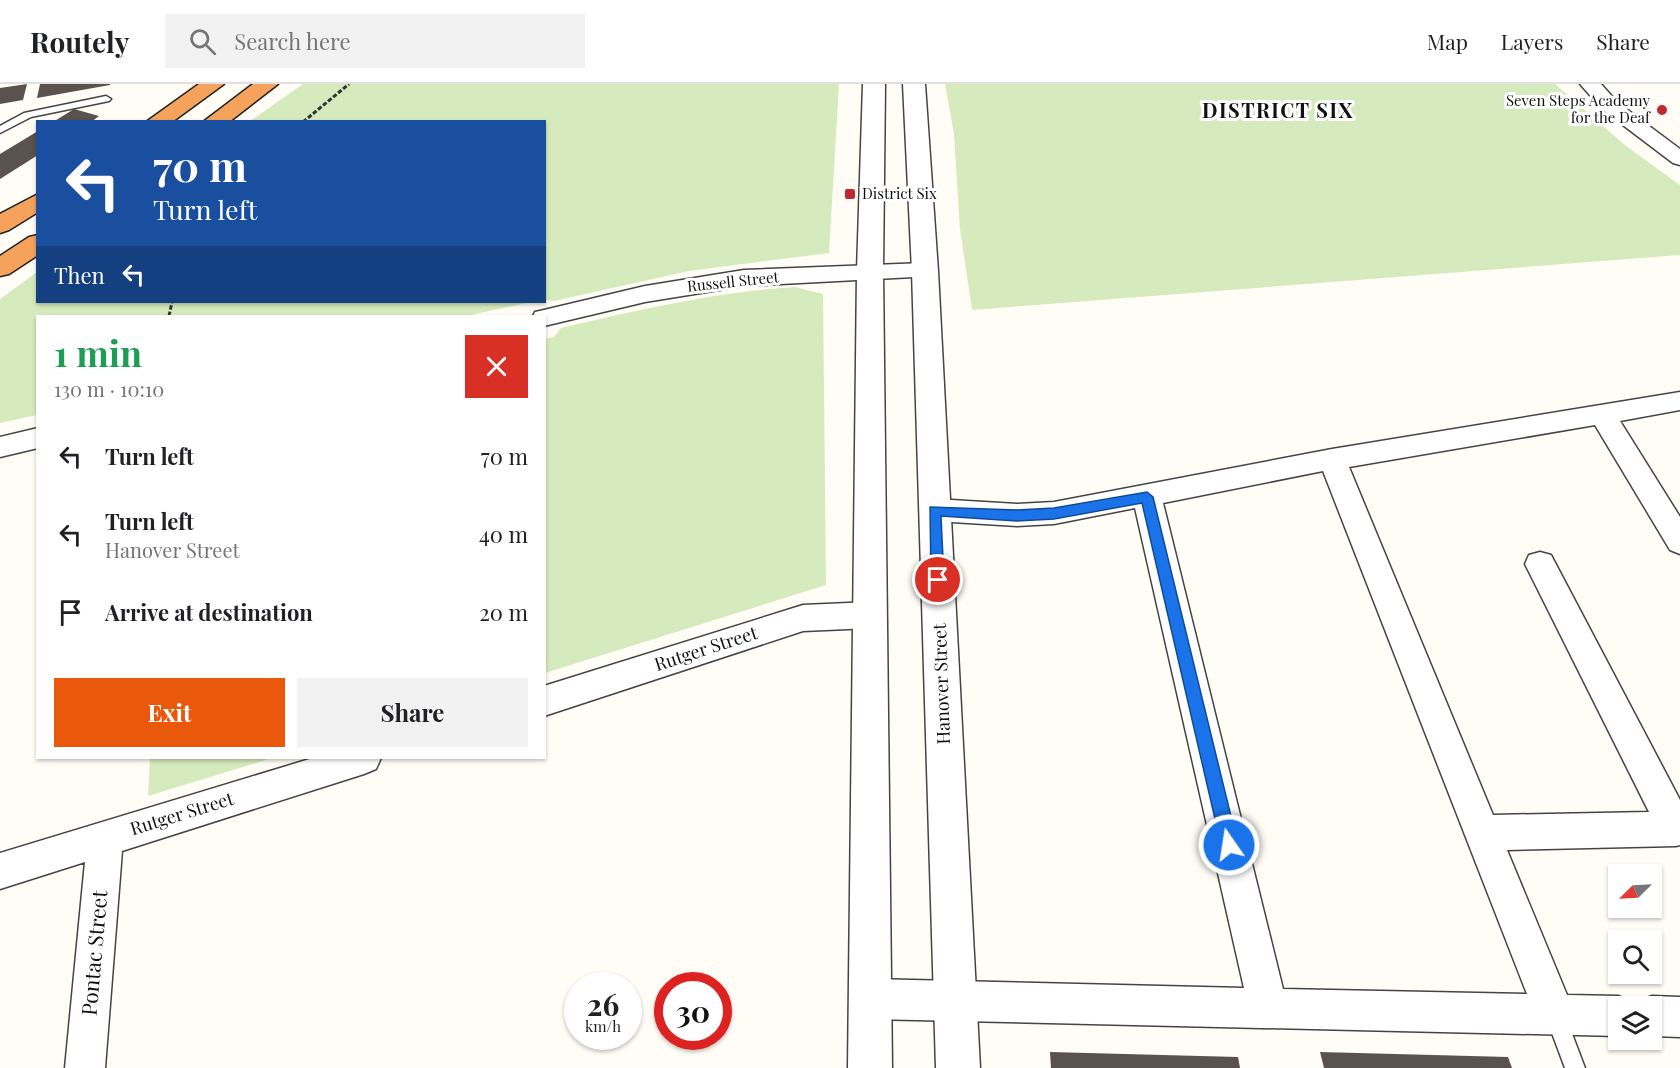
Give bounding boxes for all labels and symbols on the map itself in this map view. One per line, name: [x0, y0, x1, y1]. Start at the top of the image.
place label: Seven Steps Academy for the Deaf: [1506, 90, 1651, 127]
district label: DISTRICT SIX: [1202, 96, 1354, 123]
marker: Seven Steps Academy for the Deaf: [1655, 103, 1669, 117]
place label: District Six: [862, 183, 937, 203]
marker: District Six: [843, 187, 857, 201]
street label: Russell Street: [686, 266, 780, 296]
pin: [912, 554, 963, 605]
street label: Rutger Street: [651, 620, 761, 676]
street label: Hanover Street: [927, 622, 955, 745]
street label: Rutger Street: [127, 786, 237, 840]
position arrow: [1197, 813, 1261, 877]
north arrow: [1608, 864, 1662, 918]
street label: Pontac Street: [74, 888, 112, 1017]
speed limit sign: 30: [654, 972, 732, 1050]

